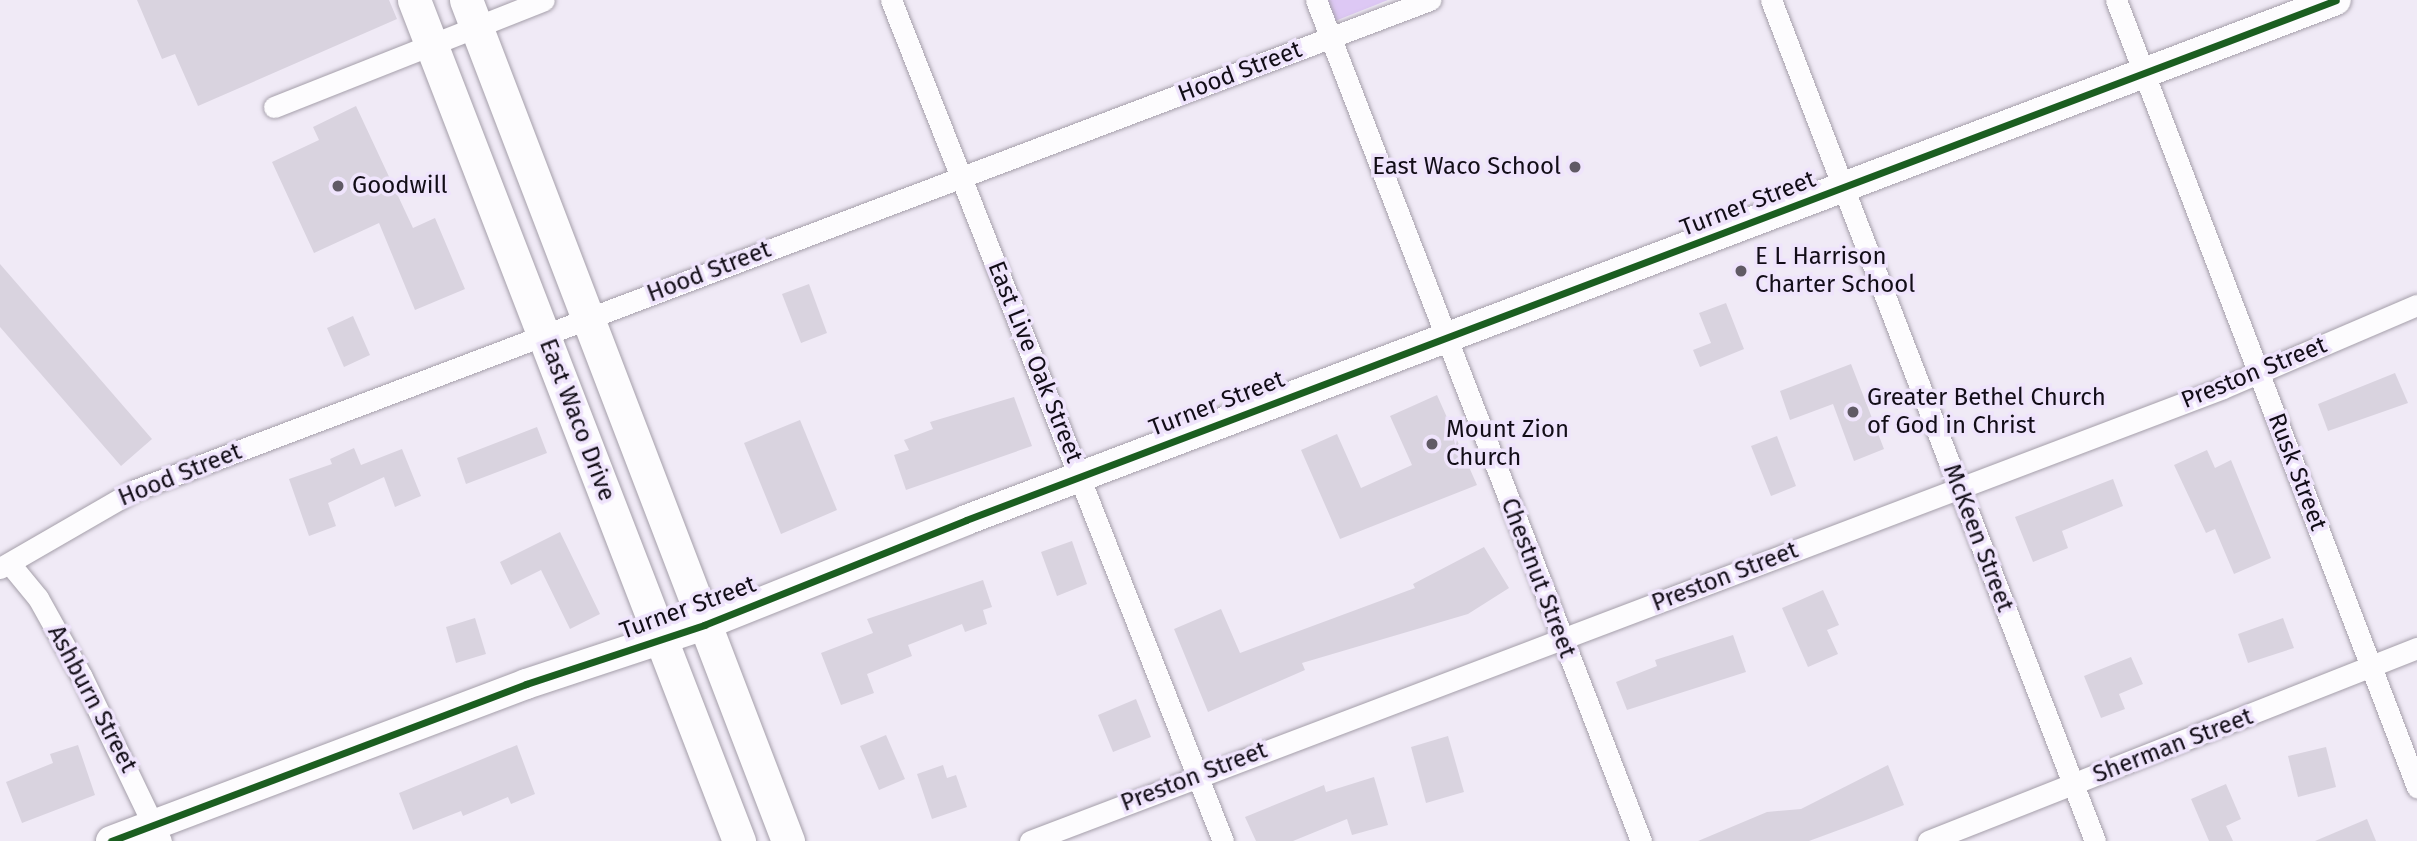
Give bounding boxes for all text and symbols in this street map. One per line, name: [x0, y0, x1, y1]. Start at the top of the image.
street label: Hood Street: [1174, 35, 1306, 109]
place label: East Waco School: [1372, 153, 1561, 181]
marker: East Waco School: [1567, 159, 1583, 175]
street label: Turner Street: [1676, 165, 1820, 243]
place label: Goodwill: [352, 172, 448, 200]
marker: Goodwill: [330, 178, 346, 194]
street label: Hood Street: [643, 235, 775, 309]
place label: E L Harrison Charter School: [1755, 243, 1915, 299]
street label: East Live Oak Street: [981, 257, 1089, 467]
marker: E L Harrison Charter School: [1733, 263, 1749, 279]
street label: Preston Street: [2177, 331, 2331, 415]
street label: East Waco Drive: [533, 335, 621, 505]
street label: Turner Street: [1145, 365, 1289, 443]
place label: Greater Bethel Church of God in Christ: [1867, 384, 2106, 440]
marker: Greater Bethel Church of God in Christ: [1845, 404, 1861, 420]
street label: Rusk Street: [2261, 409, 2333, 535]
place label: Mount Zion Church: [1446, 416, 1569, 472]
marker: Mount Zion Church: [1424, 436, 1440, 452]
street label: Hood Street: [114, 437, 246, 513]
street label: McKeen Street: [1937, 460, 2019, 616]
street label: Chestnut Street: [1494, 494, 1582, 662]
street label: Preston Street: [1648, 536, 1802, 618]
street label: Turner Street: [616, 570, 760, 646]
street label: Ashburn Street: [41, 621, 143, 777]
street label: Sherman Street: [2089, 702, 2257, 790]
street label: Preston Street: [1117, 736, 1271, 818]

